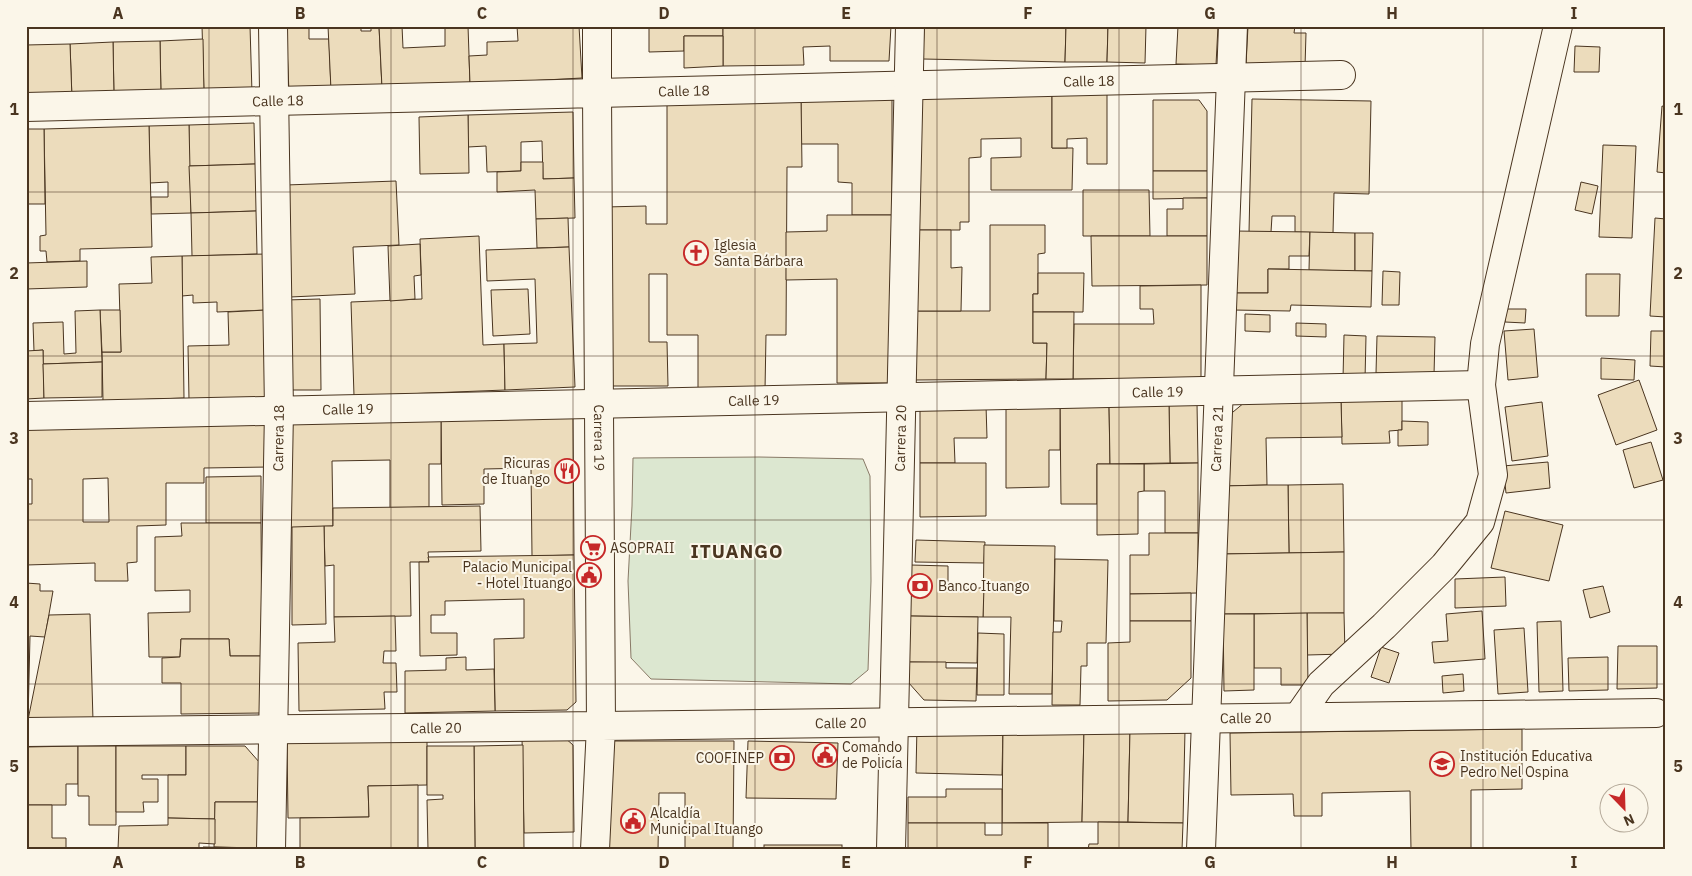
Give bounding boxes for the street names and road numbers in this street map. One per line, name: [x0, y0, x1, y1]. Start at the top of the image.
street label: Calle 18: [1063, 71, 1115, 91]
street label: Calle 18: [658, 81, 710, 101]
street label: Calle 18: [252, 91, 304, 110]
street label: Calle 19: [1132, 382, 1184, 401]
street label: Calle 19: [728, 391, 780, 410]
street label: Calle 19: [322, 400, 374, 419]
street label: Carrera 19: [590, 404, 608, 471]
street label: Carrera 18: [269, 405, 288, 472]
street label: Carrera 20: [891, 405, 910, 472]
street label: Carrera 21: [1207, 405, 1227, 472]
street label: Calle 20: [1220, 709, 1272, 727]
street label: Calle 20: [815, 714, 867, 732]
street label: Calle 20: [410, 719, 462, 737]

